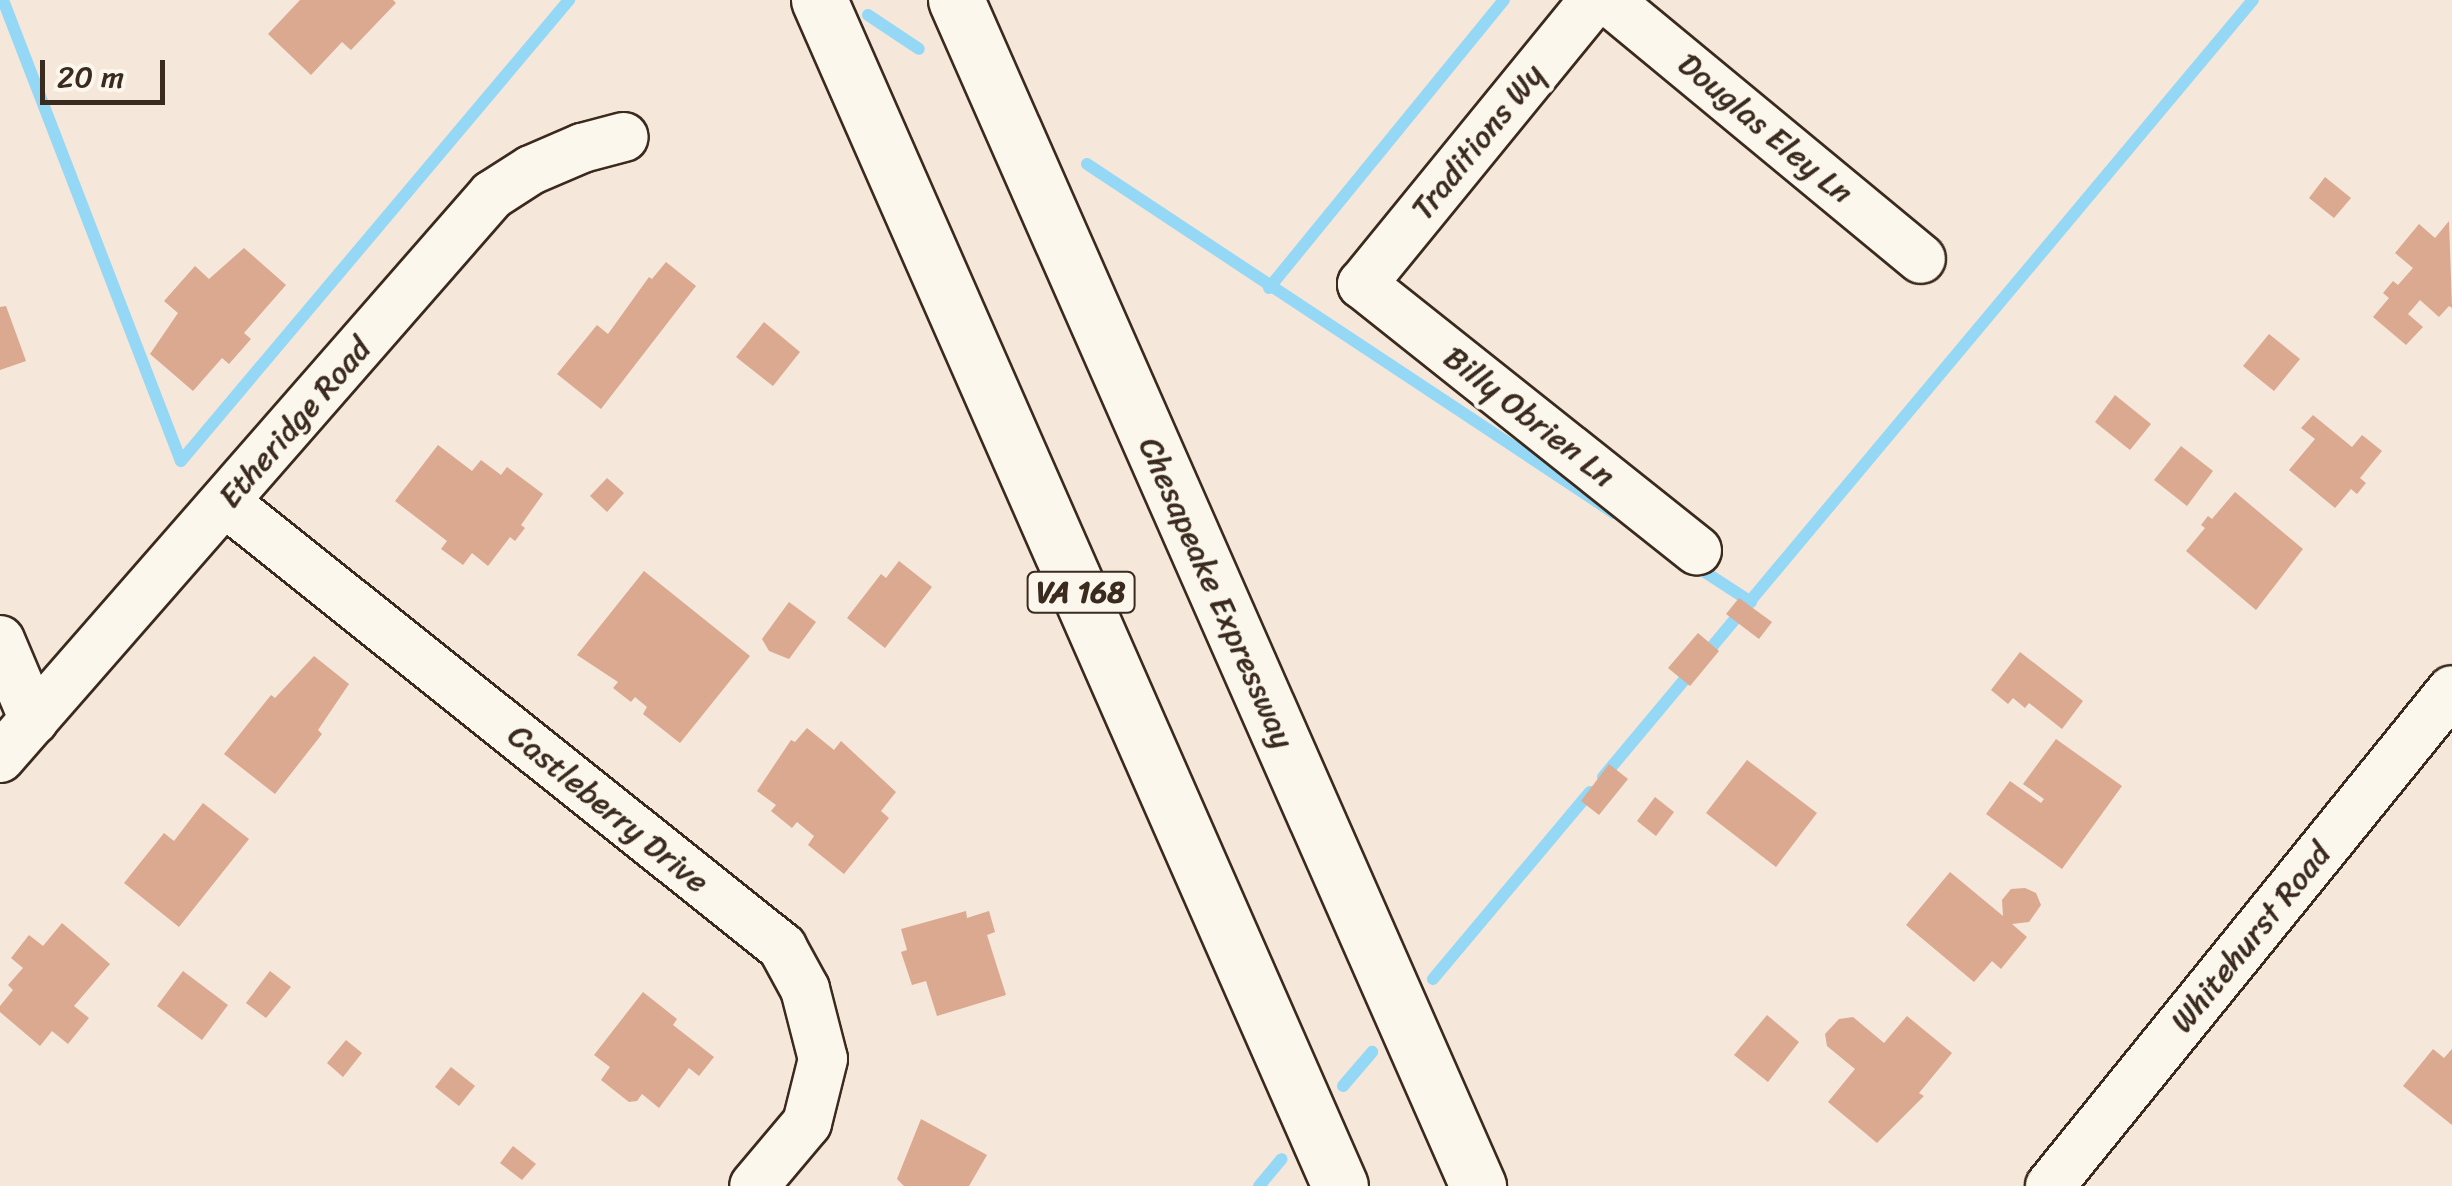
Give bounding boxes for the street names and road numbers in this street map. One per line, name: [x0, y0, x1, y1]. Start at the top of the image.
street label: Douglas Eley Ln: [1670, 45, 1860, 213]
street label: Traditions Wy: [1403, 56, 1553, 228]
street label: Etheridge Road: [211, 330, 379, 516]
street label: Billy Obrien Ln: [1436, 338, 1622, 496]
street label: Chesapeake Expressway: [1130, 430, 1302, 756]
road number: VA 168: [1026, 567, 1136, 617]
street label: Castleberry Drive: [500, 716, 716, 902]
street label: Whitehurst Road: [2163, 836, 2339, 1040]

